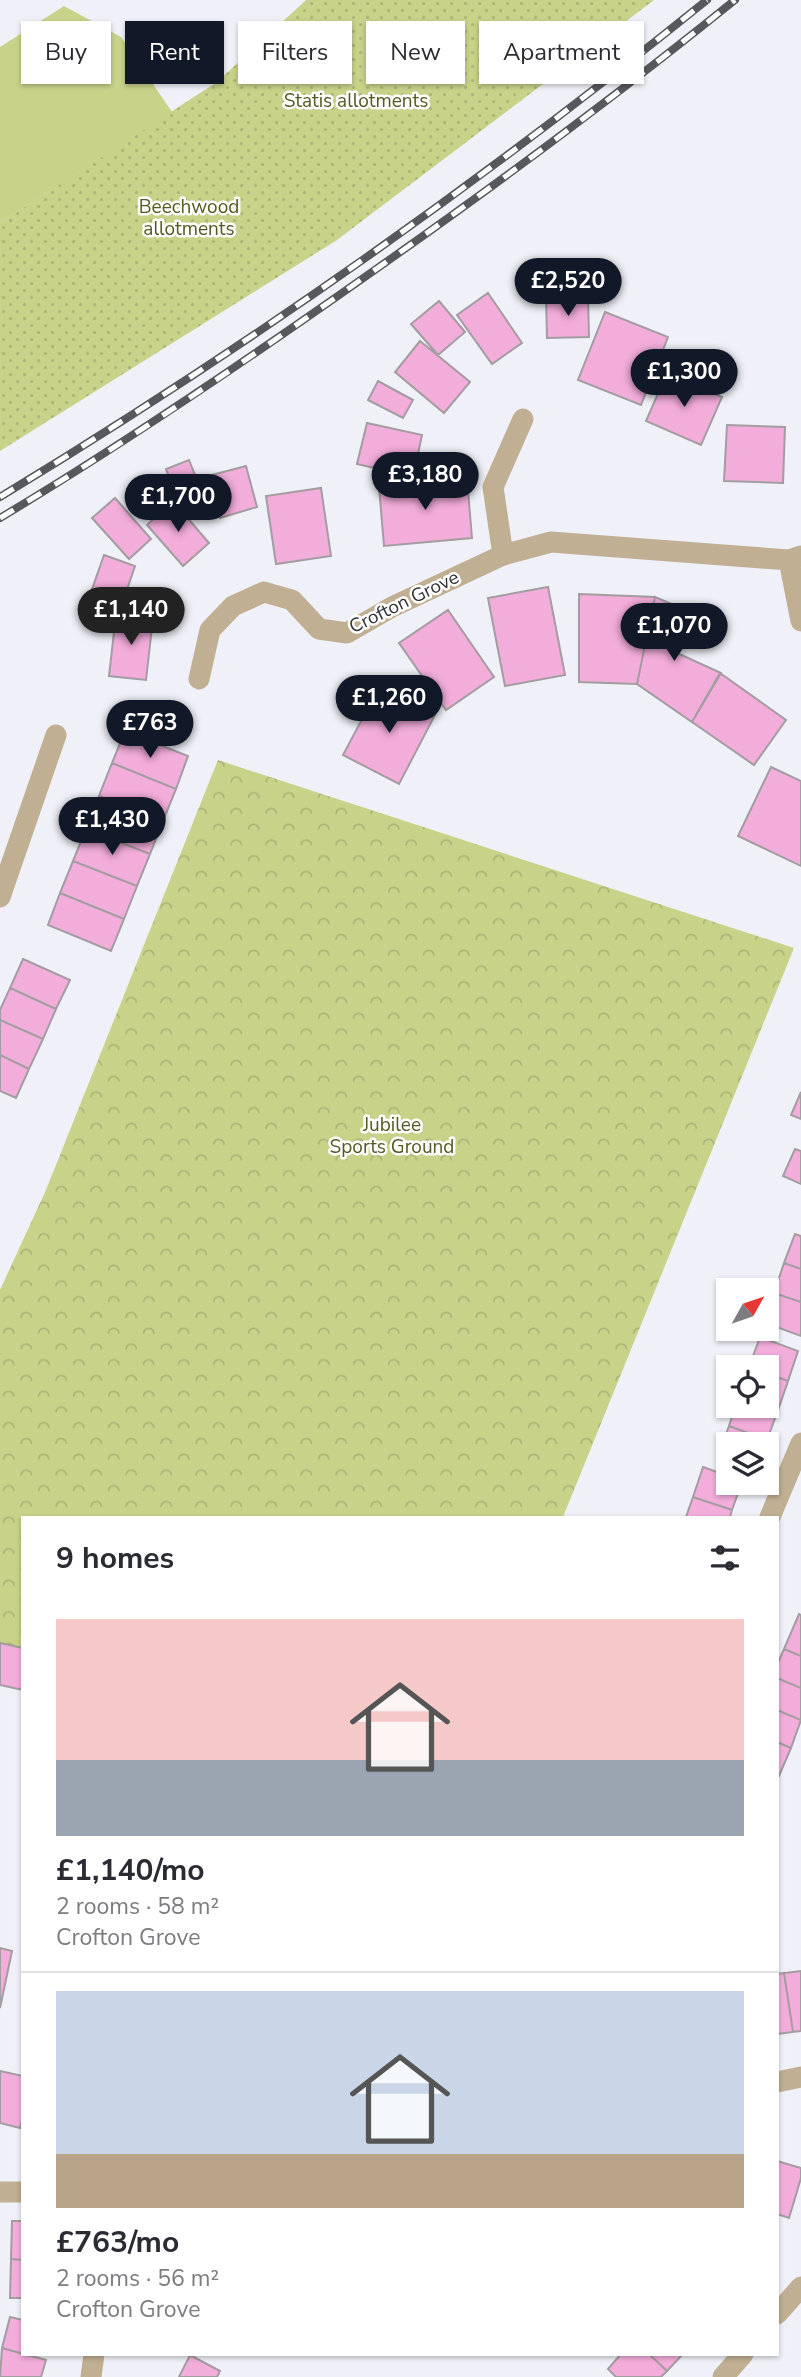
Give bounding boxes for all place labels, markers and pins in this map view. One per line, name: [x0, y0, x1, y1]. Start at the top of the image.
pin: £2,520: [511, 258, 625, 318]
pin: £1,300: [627, 350, 741, 409]
pin: £3,180: [368, 452, 482, 512]
pin: £1,700: [121, 475, 235, 534]
pin: £1,140: [74, 588, 188, 647]
pin: £1,070: [617, 604, 731, 663]
pin: £1,260: [332, 676, 446, 735]
pin: £763: [109, 700, 191, 760]
pin: £1,430: [55, 798, 169, 857]

